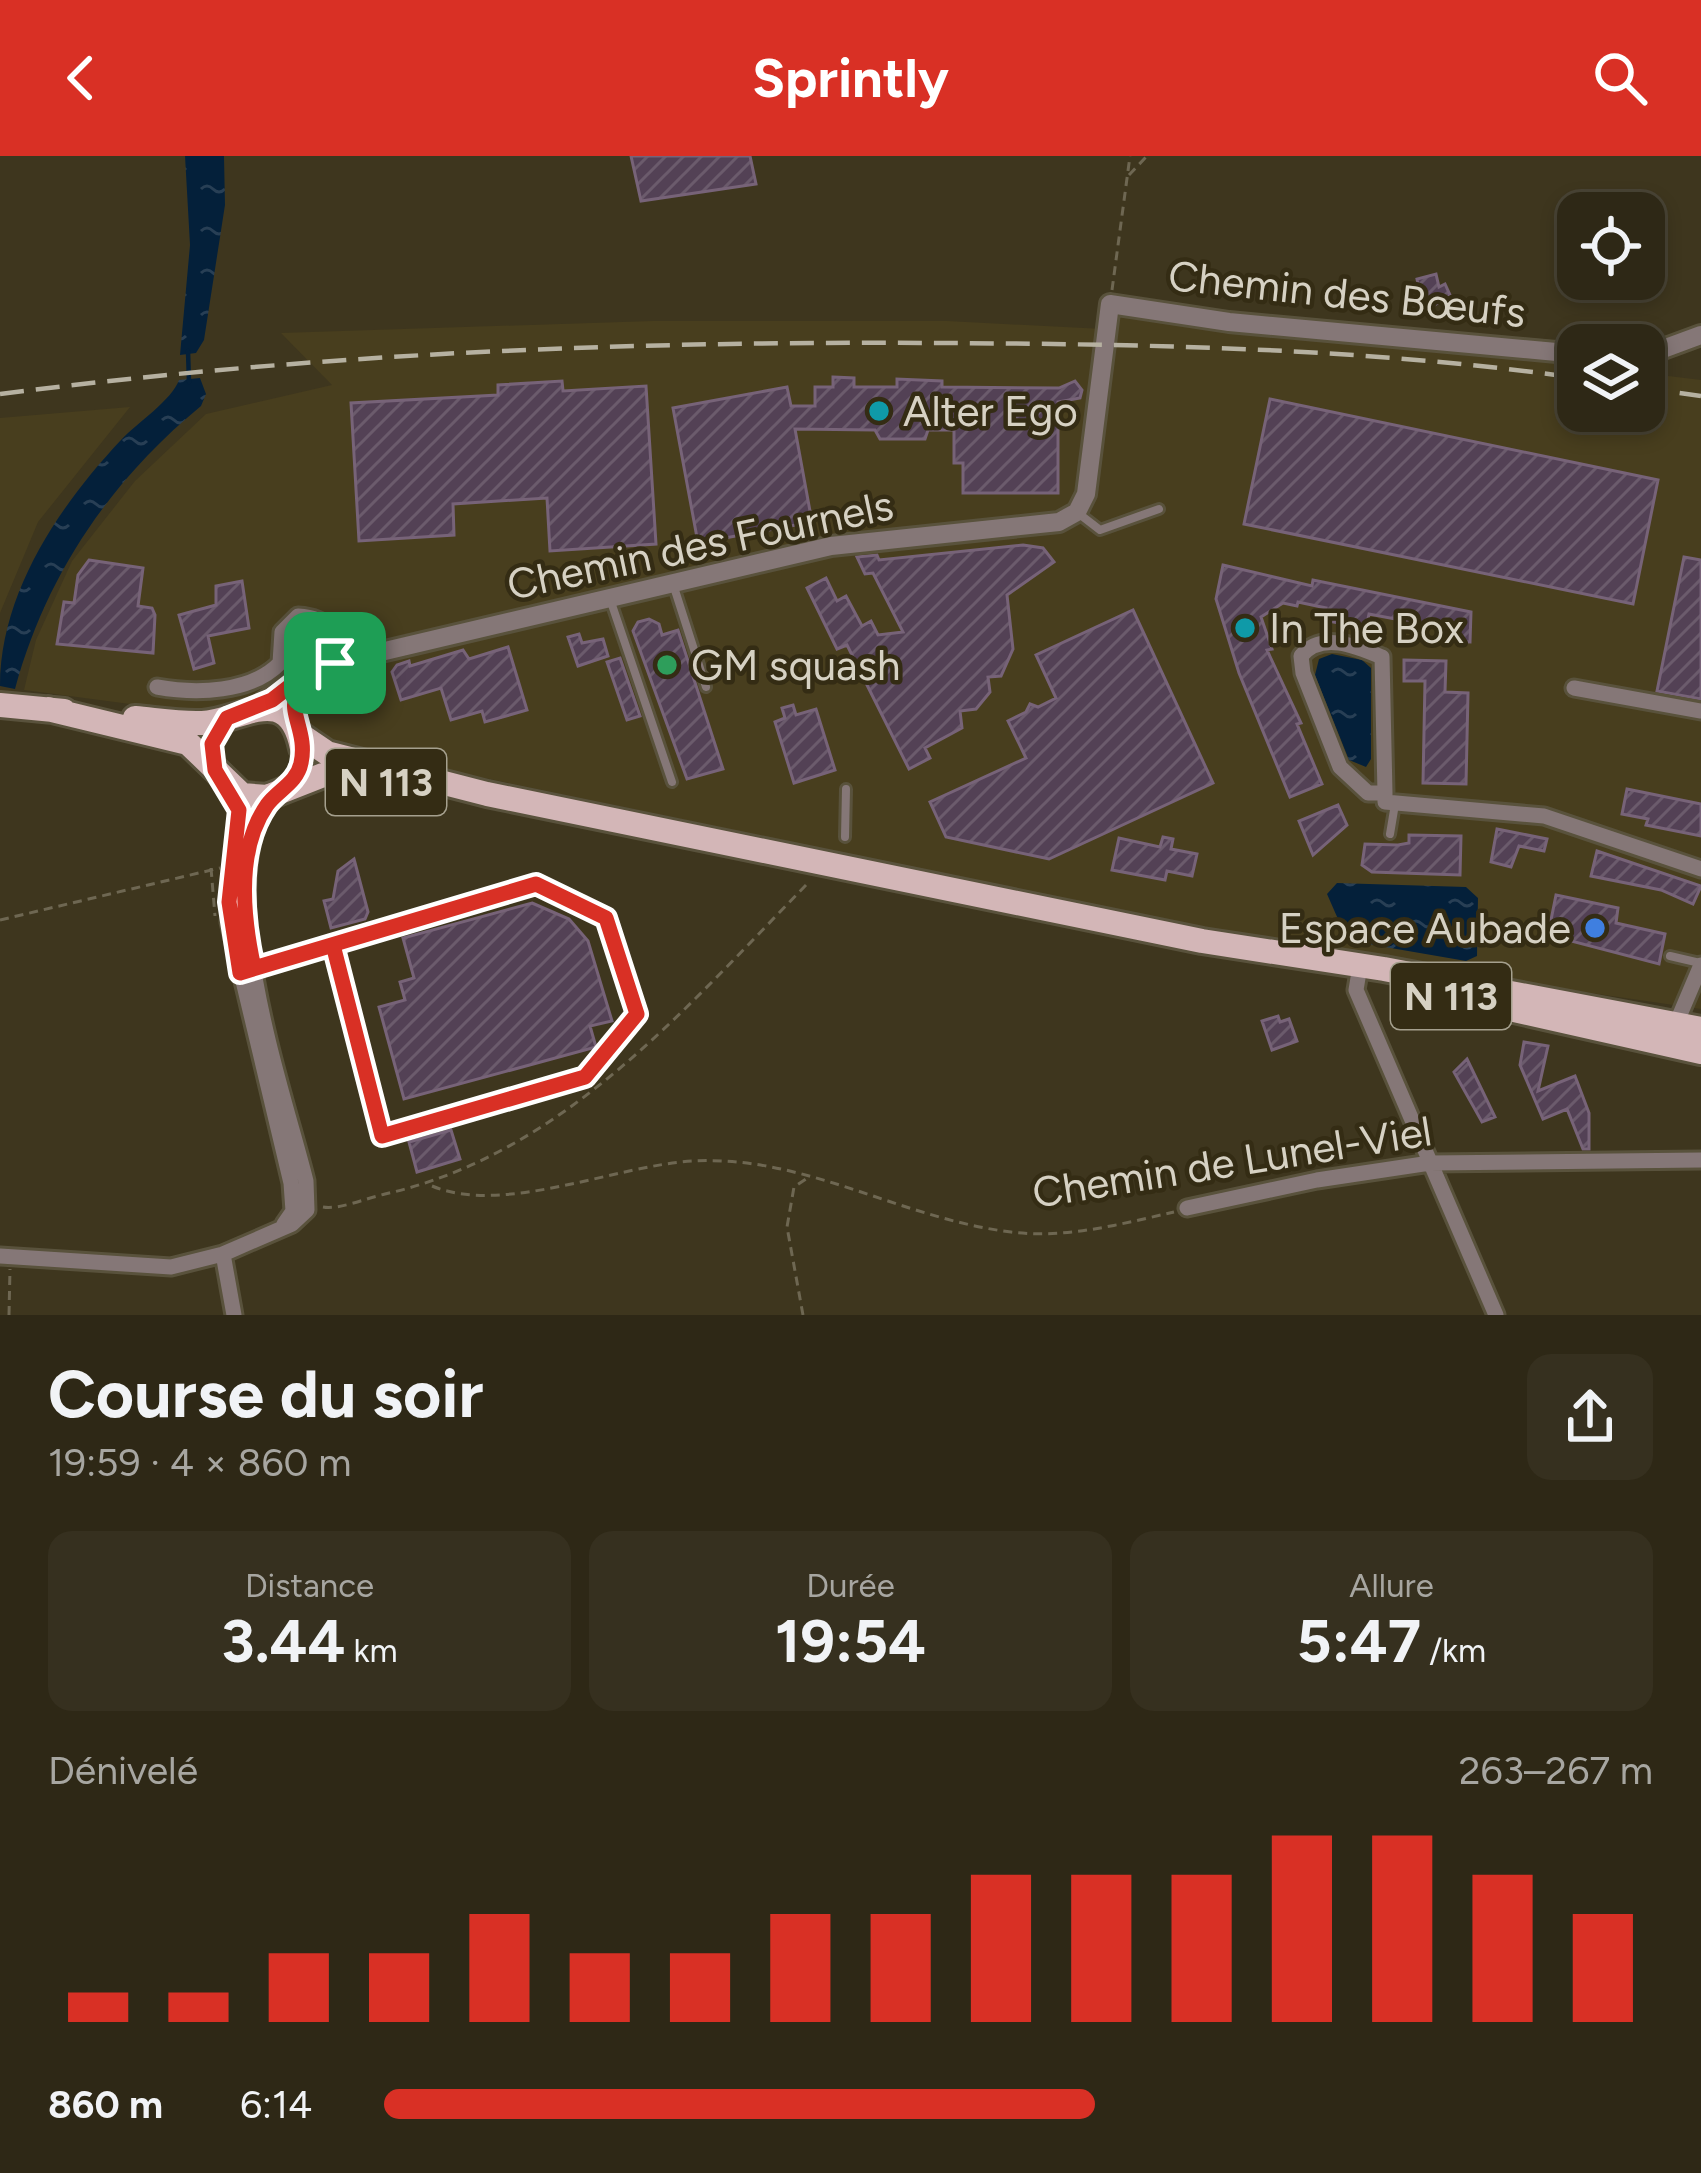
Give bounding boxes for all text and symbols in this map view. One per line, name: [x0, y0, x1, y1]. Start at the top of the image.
icon: back: [48, 45, 114, 111]
icon: search: [1587, 45, 1653, 111]
text: Sprintly: [752, 46, 949, 111]
map controls: [1557, 192, 1665, 432]
button: locate: [1557, 192, 1665, 300]
street label: Chemin des Bœufs: [1166, 250, 1528, 338]
button: layers: [1557, 324, 1665, 432]
place label: Alter Ego: [903, 386, 1078, 437]
marker: Alter Ego: [866, 398, 892, 424]
street label: Chemin des Fournels: [502, 479, 898, 611]
place label: In The Box: [1269, 603, 1464, 654]
pin: [284, 612, 386, 714]
marker: In The Box: [1232, 615, 1258, 641]
icon: arrive: [302, 630, 368, 696]
place label: GM squash: [691, 640, 901, 691]
marker: GM squash: [654, 652, 680, 678]
road number: N 113: [326, 749, 446, 815]
place label: Espace Aubade: [1279, 903, 1571, 954]
marker: Espace Aubade: [1582, 915, 1608, 941]
road number: N 113: [1391, 963, 1511, 1029]
street label: Chemin de Lunel-Viel: [1029, 1105, 1435, 1219]
text: Course du soir: [48, 1354, 484, 1434]
button: share: [1527, 1354, 1653, 1480]
text: 19:59 · 4 × 860 m: [48, 1439, 351, 1486]
text: Distance: [245, 1566, 374, 1605]
text: Durée: [806, 1566, 895, 1605]
text: Allure: [1349, 1566, 1434, 1605]
text: 3.44: [221, 1605, 345, 1677]
text: 19:54: [775, 1605, 926, 1677]
text: 5:47: [1297, 1605, 1421, 1677]
text: km: [345, 1631, 398, 1670]
text: /km: [1421, 1631, 1486, 1670]
text: Dénivelé: [48, 1747, 198, 1794]
text: 263–267 m: [1459, 1747, 1653, 1794]
text: 860 m: [48, 2081, 163, 2128]
text: 6:14: [240, 2081, 312, 2128]

